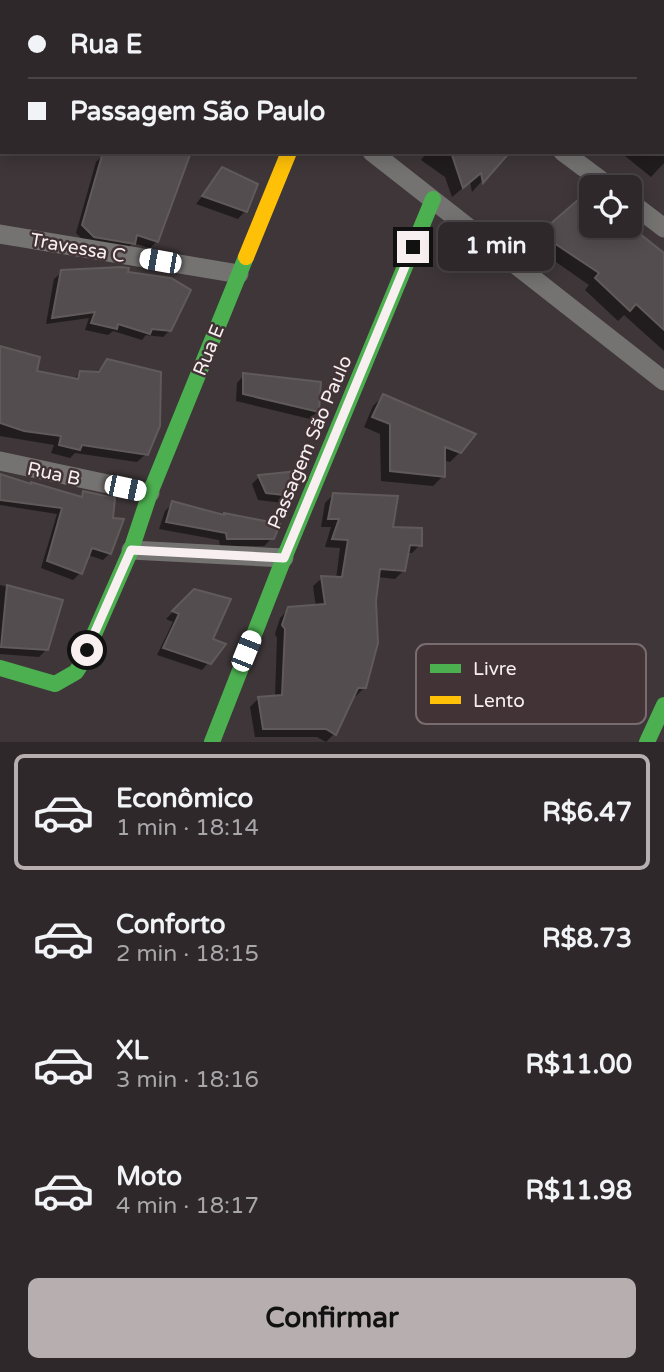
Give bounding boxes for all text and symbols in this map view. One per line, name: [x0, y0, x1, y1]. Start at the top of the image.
text: Rua E: [70, 29, 142, 60]
text: Passagem São Paulo: [70, 96, 325, 127]
map controls: [579, 175, 642, 238]
button: locate: [579, 175, 642, 238]
callout: 1 min: [438, 222, 553, 272]
street label: Travessa C: [29, 229, 127, 267]
route end: [397, 231, 429, 263]
text: 1 min: [465, 232, 527, 260]
car: [138, 247, 183, 275]
street label: Rua E: [189, 322, 229, 379]
street label: Passagem São Paulo: [263, 352, 357, 533]
street label: Rua B: [25, 458, 82, 490]
car: [103, 473, 148, 503]
car: [229, 628, 264, 674]
route start: [71, 634, 103, 666]
legend: [416, 644, 646, 724]
text: Livre: [473, 658, 517, 680]
text: Lento: [473, 690, 525, 712]
icon: car: [32, 781, 95, 844]
text: Econômico: [116, 783, 253, 814]
text: R$6.47: [542, 797, 632, 828]
text: 1 min · 18:14: [116, 814, 259, 842]
icon: car: [32, 907, 95, 970]
text: Conforto: [116, 909, 225, 940]
text: R$8.73: [542, 923, 632, 954]
text: 2 min · 18:15: [116, 940, 259, 968]
icon: car: [32, 1033, 95, 1096]
text: XL: [116, 1035, 148, 1066]
text: R$11.00: [525, 1049, 632, 1080]
text: 3 min · 18:16: [116, 1066, 259, 1094]
icon: car: [32, 1159, 95, 1222]
text: Moto: [116, 1161, 182, 1192]
text: R$11.98: [525, 1175, 632, 1206]
text: 4 min · 18:17: [116, 1192, 259, 1220]
button: Confirmar: [28, 1278, 636, 1358]

